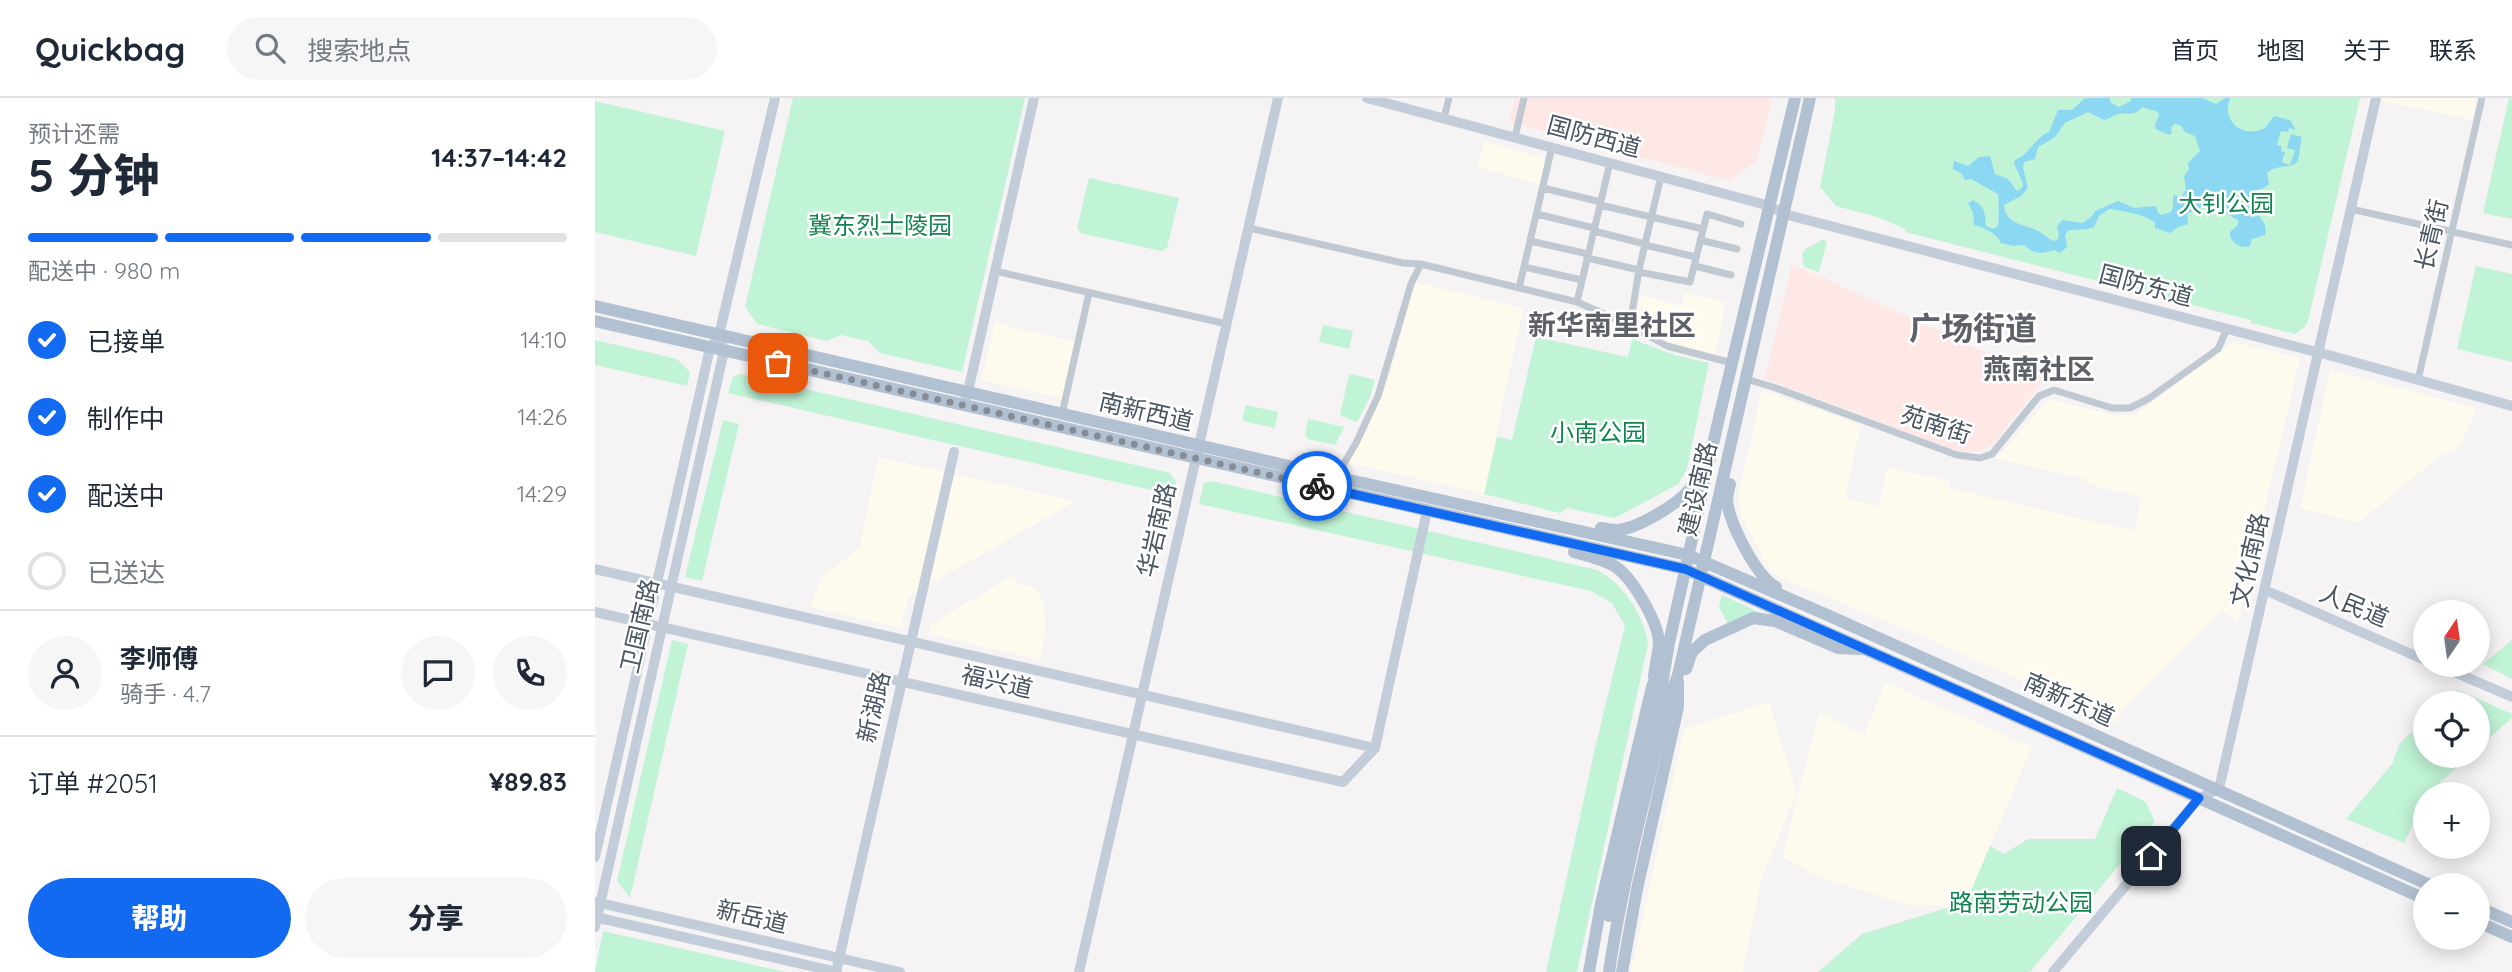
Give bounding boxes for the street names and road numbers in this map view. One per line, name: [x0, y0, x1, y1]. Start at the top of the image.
street label: 国防西道: [1544, 109, 1645, 163]
street label: 长青街: [2408, 196, 2454, 273]
street label: 国防东道: [2096, 258, 2197, 312]
street label: 南新西道: [1096, 386, 1196, 436]
street label: 苑南街: [1897, 399, 1975, 449]
street label: 建设南路: [1672, 439, 1722, 539]
street label: 华岩南路: [1131, 480, 1181, 580]
street label: 文化南路: [2224, 510, 2274, 610]
street label: 卫国南路: [614, 576, 664, 676]
street label: 人民道: [2315, 577, 2393, 633]
street label: 福兴道: [959, 658, 1036, 704]
street label: 南新东道: [2019, 666, 2119, 732]
street label: 新湖路: [850, 668, 896, 745]
street label: 新岳道: [714, 893, 791, 939]

